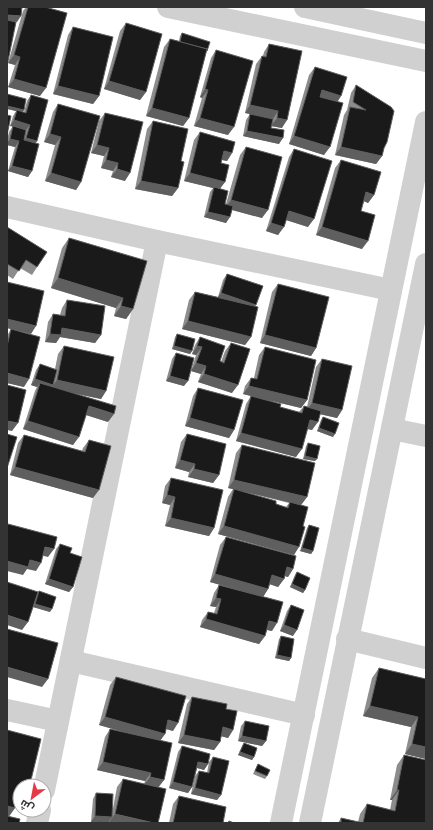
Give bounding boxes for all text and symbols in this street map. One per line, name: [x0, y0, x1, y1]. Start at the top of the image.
north arrow: [12, 778, 52, 818]
text: ش: [16, 796, 37, 817]

